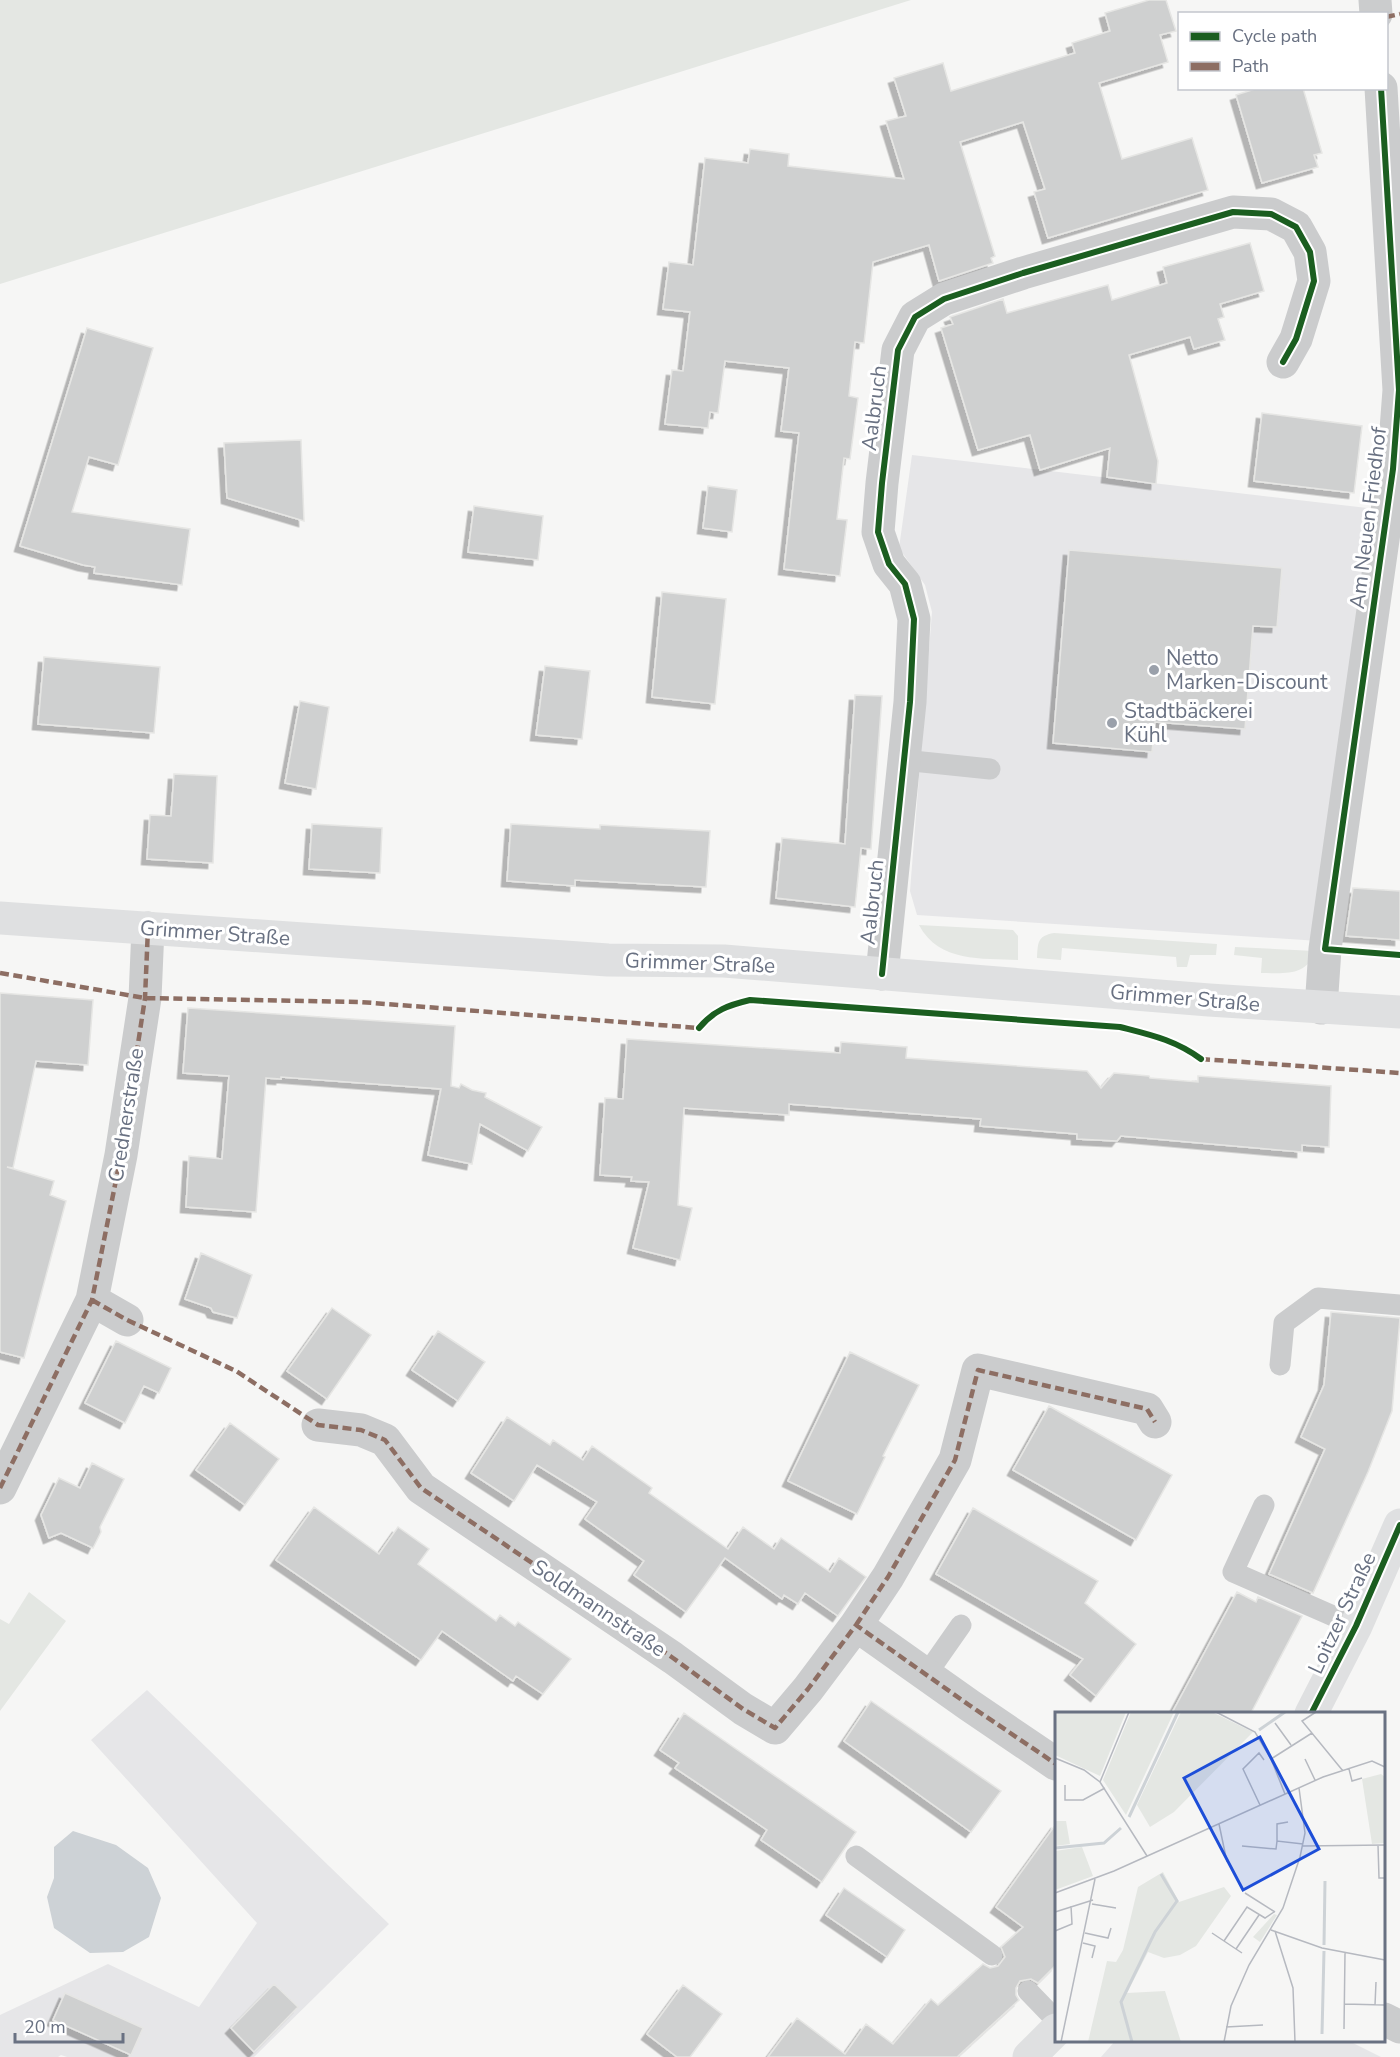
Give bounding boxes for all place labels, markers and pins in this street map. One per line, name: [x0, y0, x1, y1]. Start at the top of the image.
place label: Netto Marken-Discount: [1166, 644, 1328, 696]
marker: Netto Marken-Discount: [1147, 663, 1161, 677]
place label: Stadtbäckerei Kühl: [1124, 697, 1253, 749]
marker: Stadtbäckerei Kühl: [1105, 716, 1119, 730]

